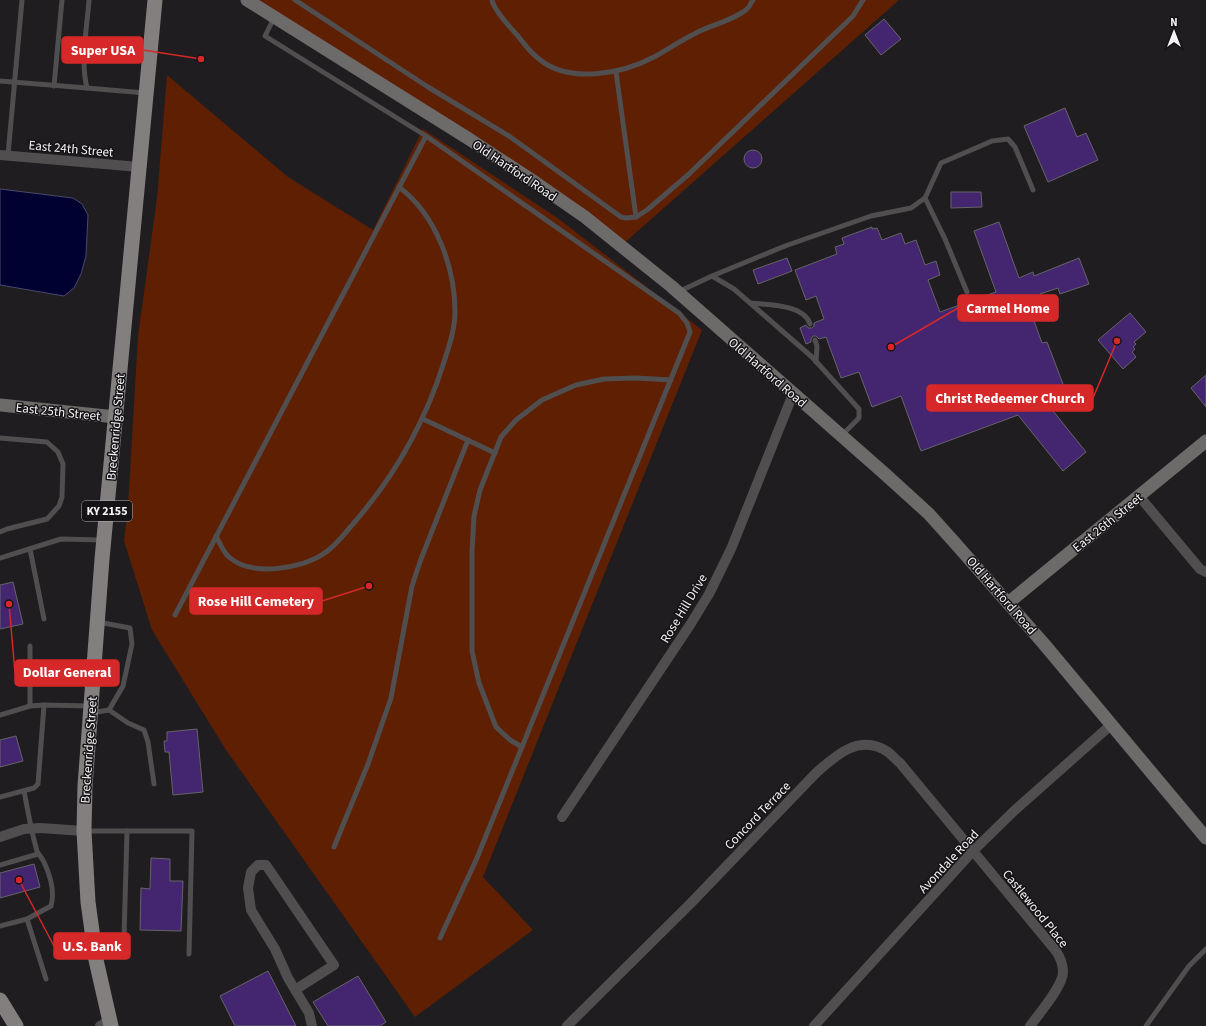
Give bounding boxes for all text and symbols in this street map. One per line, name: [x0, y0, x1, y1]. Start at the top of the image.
north arrow: [1154, 12, 1194, 52]
text: N: [1170, 15, 1178, 30]
callout: Super USA: [62, 37, 143, 63]
text: Super USA: [71, 41, 136, 61]
street label: East 24th Street: [28, 136, 115, 162]
street label: Old Hartford Road: [469, 136, 560, 206]
callout: Carmel Home: [958, 295, 1058, 321]
text: Carmel Home: [966, 299, 1050, 319]
street label: Old Hartford Road: [724, 334, 810, 412]
street label: Breckenridge Street: [102, 372, 130, 481]
callout: Christ Redeemer Church: [927, 385, 1093, 411]
text: Christ Redeemer Church: [935, 389, 1085, 409]
street label: East 25th Street: [15, 399, 102, 425]
street label: East 26th Street: [1069, 489, 1147, 557]
road number: KY 2155: [82, 501, 132, 521]
street label: Old Hartford Road: [962, 553, 1040, 639]
street label: Rose Hill Drive: [656, 571, 712, 647]
callout: Rose Hill Cemetery: [190, 588, 322, 614]
text: Rose Hill Cemetery: [198, 592, 315, 612]
callout: Dollar General: [15, 660, 119, 686]
text: Dollar General: [23, 663, 111, 683]
street label: Breckenridge Street: [76, 695, 102, 804]
street label: Concord Terrace: [721, 778, 795, 854]
street label: Avondale Road: [914, 826, 983, 898]
street label: Castlewood Place: [998, 866, 1072, 952]
callout: U.S. Bank: [54, 933, 130, 959]
text: U.S. Bank: [62, 937, 122, 957]

